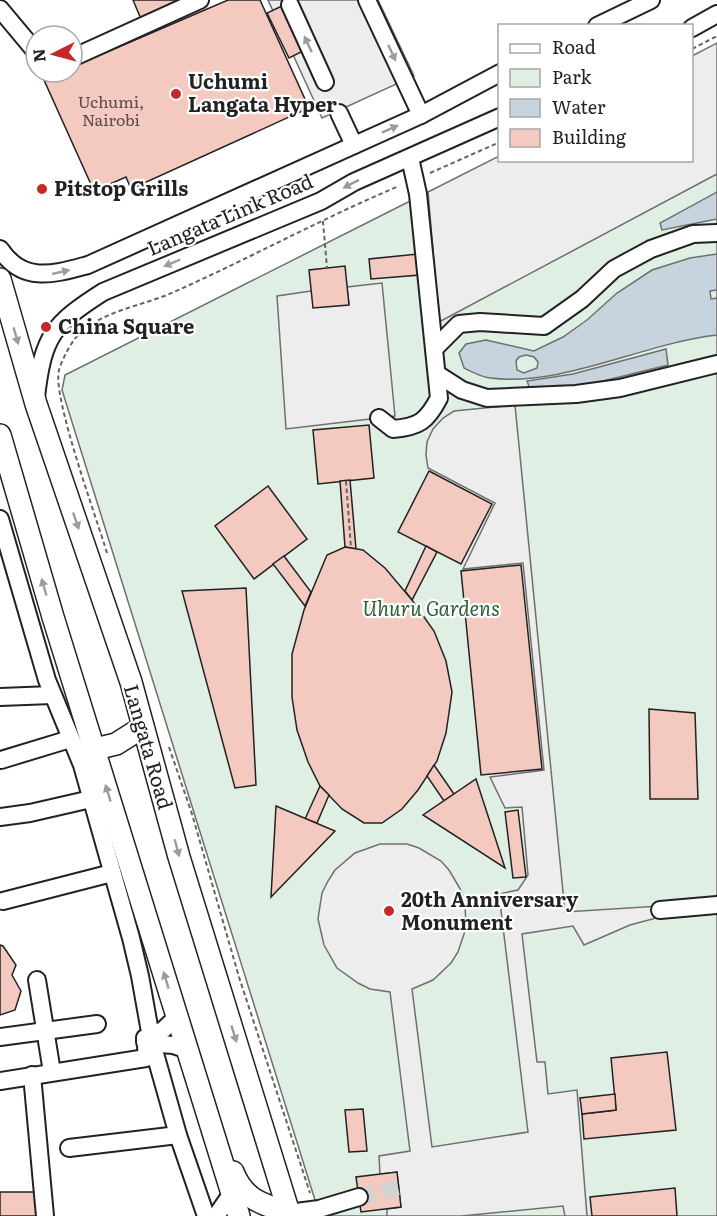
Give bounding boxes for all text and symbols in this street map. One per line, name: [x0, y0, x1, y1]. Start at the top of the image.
north arrow: [24, 24, 84, 84]
legend: [498, 24, 693, 162]
text: Road: [552, 33, 596, 60]
one-way arrow: [303, 35, 312, 52]
one-way arrow: [387, 44, 396, 61]
text: N: [25, 48, 51, 64]
text: Park: [552, 63, 593, 90]
place label: Uchumi Langata Hyper: [188, 65, 337, 118]
marker: Uchumi Langata Hyper: [169, 87, 183, 101]
house number: Uchumi, Nairobi: [78, 89, 144, 131]
text: Water: [552, 93, 606, 120]
text: Building: [552, 123, 627, 150]
one-way arrow: [381, 124, 399, 134]
street label: Langata Link Road: [142, 165, 317, 262]
place label: Pitstop Grills: [54, 172, 188, 202]
one-way arrow: [342, 180, 359, 189]
marker: Pitstop Grills: [35, 182, 49, 196]
one-way arrow: [163, 258, 181, 268]
one-way arrow: [51, 267, 70, 276]
place label: China Square: [58, 310, 194, 340]
marker: China Square: [39, 320, 53, 334]
one-way arrow: [12, 327, 21, 345]
one-way arrow: [71, 512, 81, 530]
one-way arrow: [39, 578, 49, 596]
park label: Uhuru Gardens: [362, 592, 500, 622]
street label: Langata Road: [118, 680, 182, 813]
one-way arrow: [103, 784, 113, 802]
one-way arrow: [172, 839, 182, 857]
place label: 20th Anniversary Monument: [401, 883, 579, 936]
marker: 20th Anniversary Monument: [382, 904, 396, 918]
one-way arrow: [161, 970, 170, 988]
one-way arrow: [229, 1025, 239, 1043]

